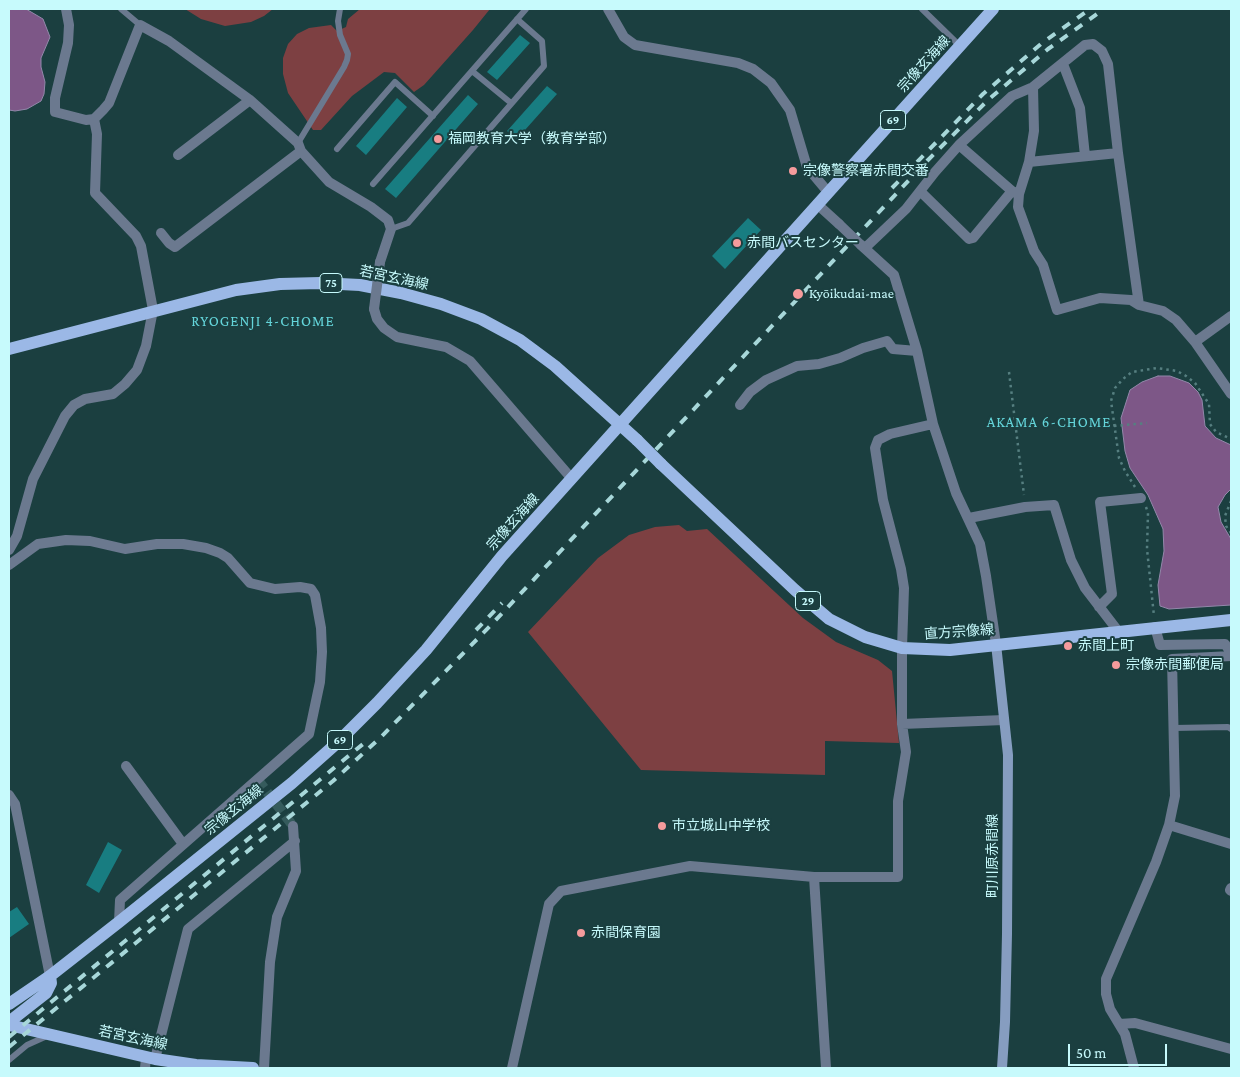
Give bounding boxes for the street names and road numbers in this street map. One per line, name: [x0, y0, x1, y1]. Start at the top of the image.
street label: 宗像玄海線: [894, 32, 954, 96]
road number: 69: [880, 110, 906, 130]
street label: 若宮玄海線: [358, 263, 430, 293]
road number: 75: [320, 274, 342, 292]
street label: 宗像玄海線: [483, 490, 543, 554]
road number: 29: [796, 592, 820, 610]
street label: 直方宗像線: [923, 621, 995, 643]
road number: 69: [328, 730, 352, 750]
street label: 宗像玄海線: [202, 781, 266, 839]
street label: 町川原赤間線: [985, 814, 1001, 898]
street label: 若宮玄海線: [97, 1023, 169, 1053]

